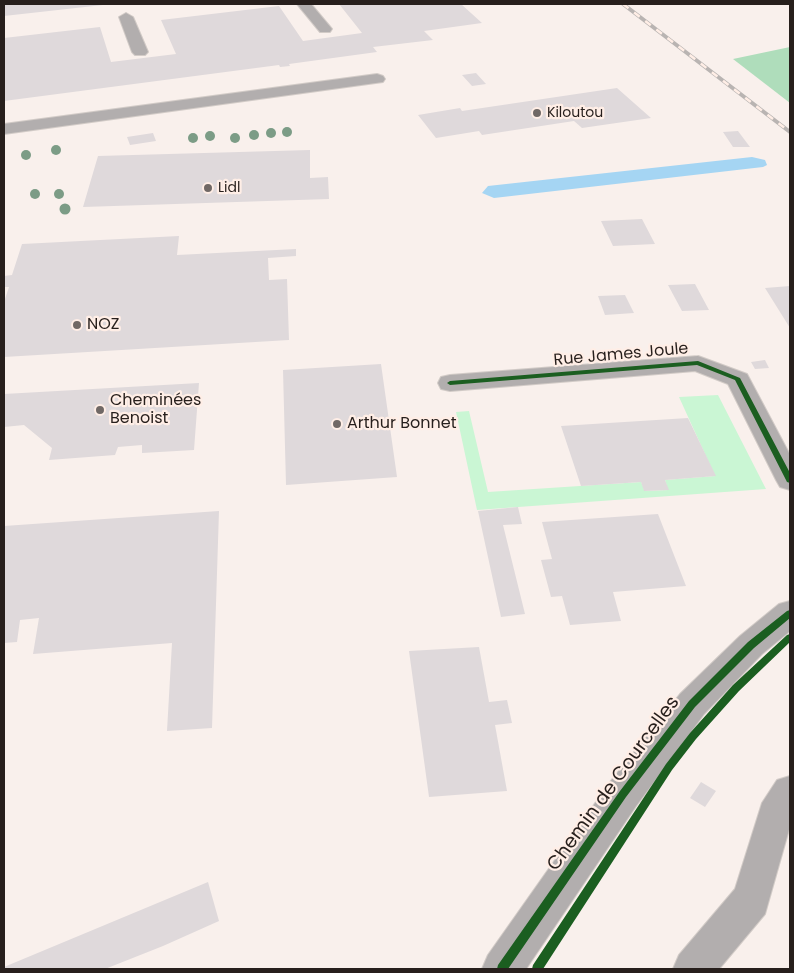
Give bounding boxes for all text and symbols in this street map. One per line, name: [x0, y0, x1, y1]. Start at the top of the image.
place label: Kiloutou: [547, 105, 603, 121]
marker: Kiloutou: [531, 107, 543, 119]
place label: Lidl: [218, 180, 240, 196]
marker: Lidl: [202, 182, 214, 194]
place label: NOZ: [87, 315, 119, 335]
marker: NOZ: [71, 319, 83, 331]
street label: Rue James Joule: [553, 340, 689, 370]
place label: Cheminées Benoist: [110, 391, 201, 429]
marker: Cheminées Benoist: [94, 404, 106, 416]
place label: Arthur Bonnet: [347, 414, 457, 434]
marker: Arthur Bonnet: [331, 418, 343, 430]
street label: Chemin de Courcelles: [543, 692, 685, 876]

